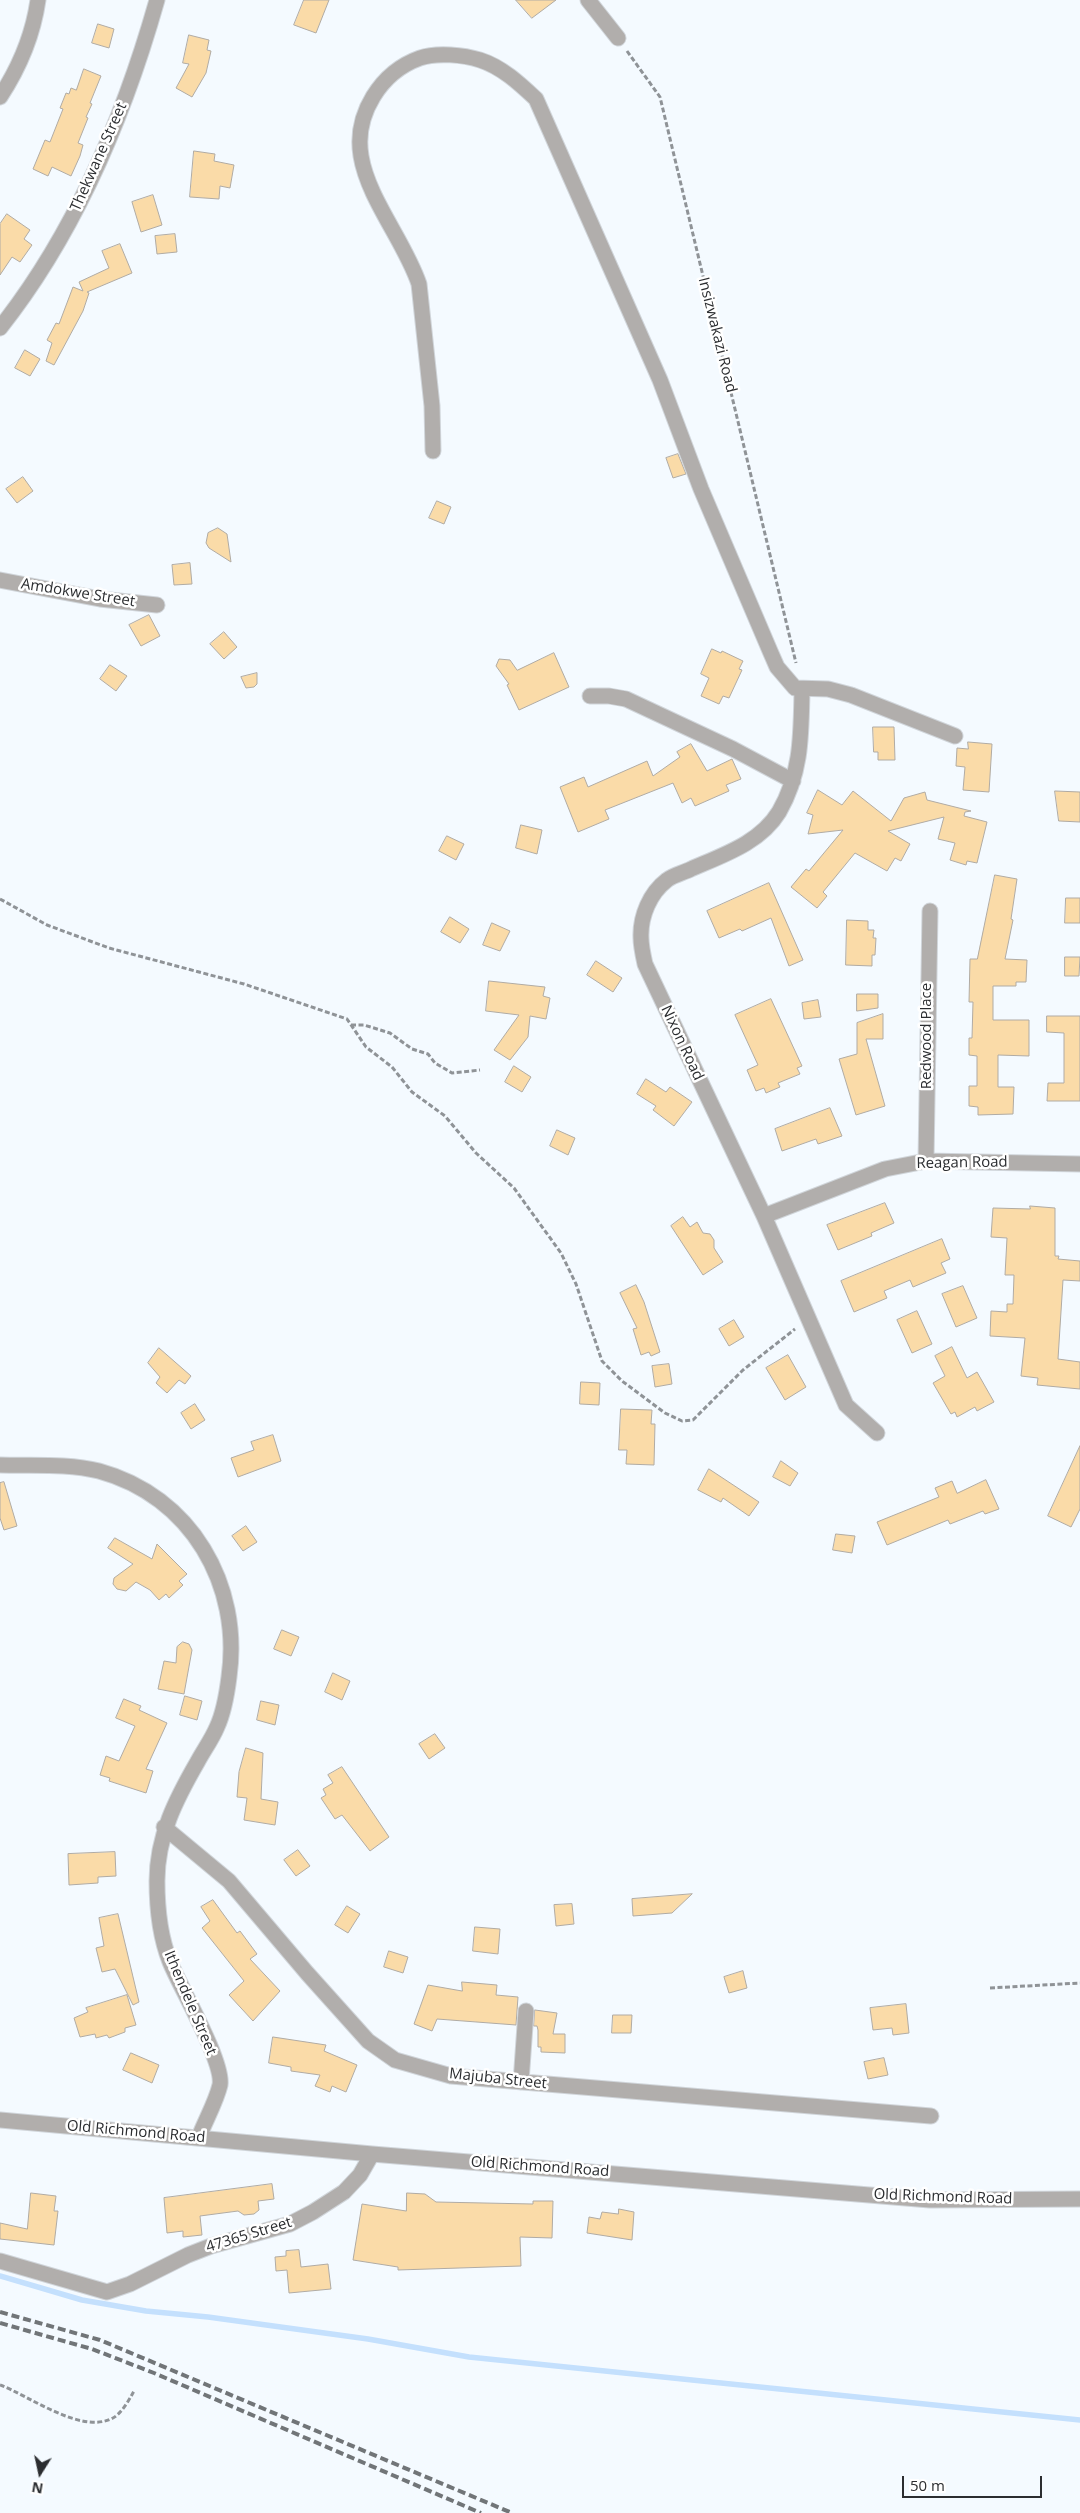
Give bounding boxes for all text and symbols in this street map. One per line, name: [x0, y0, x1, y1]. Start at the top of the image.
street label: Thekwane Street: [67, 100, 131, 214]
street label: Insizwakazi Road: [694, 276, 740, 394]
street label: Amdokwe Street: [20, 575, 136, 611]
street label: Redwood Place: [918, 983, 936, 1089]
street label: Nixon Road: [657, 1003, 707, 1083]
street label: Reagan Road: [916, 1153, 1008, 1173]
street label: Ithendele Street: [160, 1948, 220, 2058]
street label: Majuba Street: [448, 2065, 548, 2093]
street label: Old Richmond Road: [66, 2117, 206, 2147]
street label: Old Richmond Road: [470, 2153, 610, 2181]
street label: Old Richmond Road: [873, 2186, 1013, 2208]
street label: 47365 Street: [204, 2213, 294, 2257]
north arrow: [15, 2448, 65, 2498]
scale bar: [905, 2466, 1045, 2498]
text: 50 m: [910, 2475, 945, 2495]
text: N: [30, 2478, 45, 2499]

